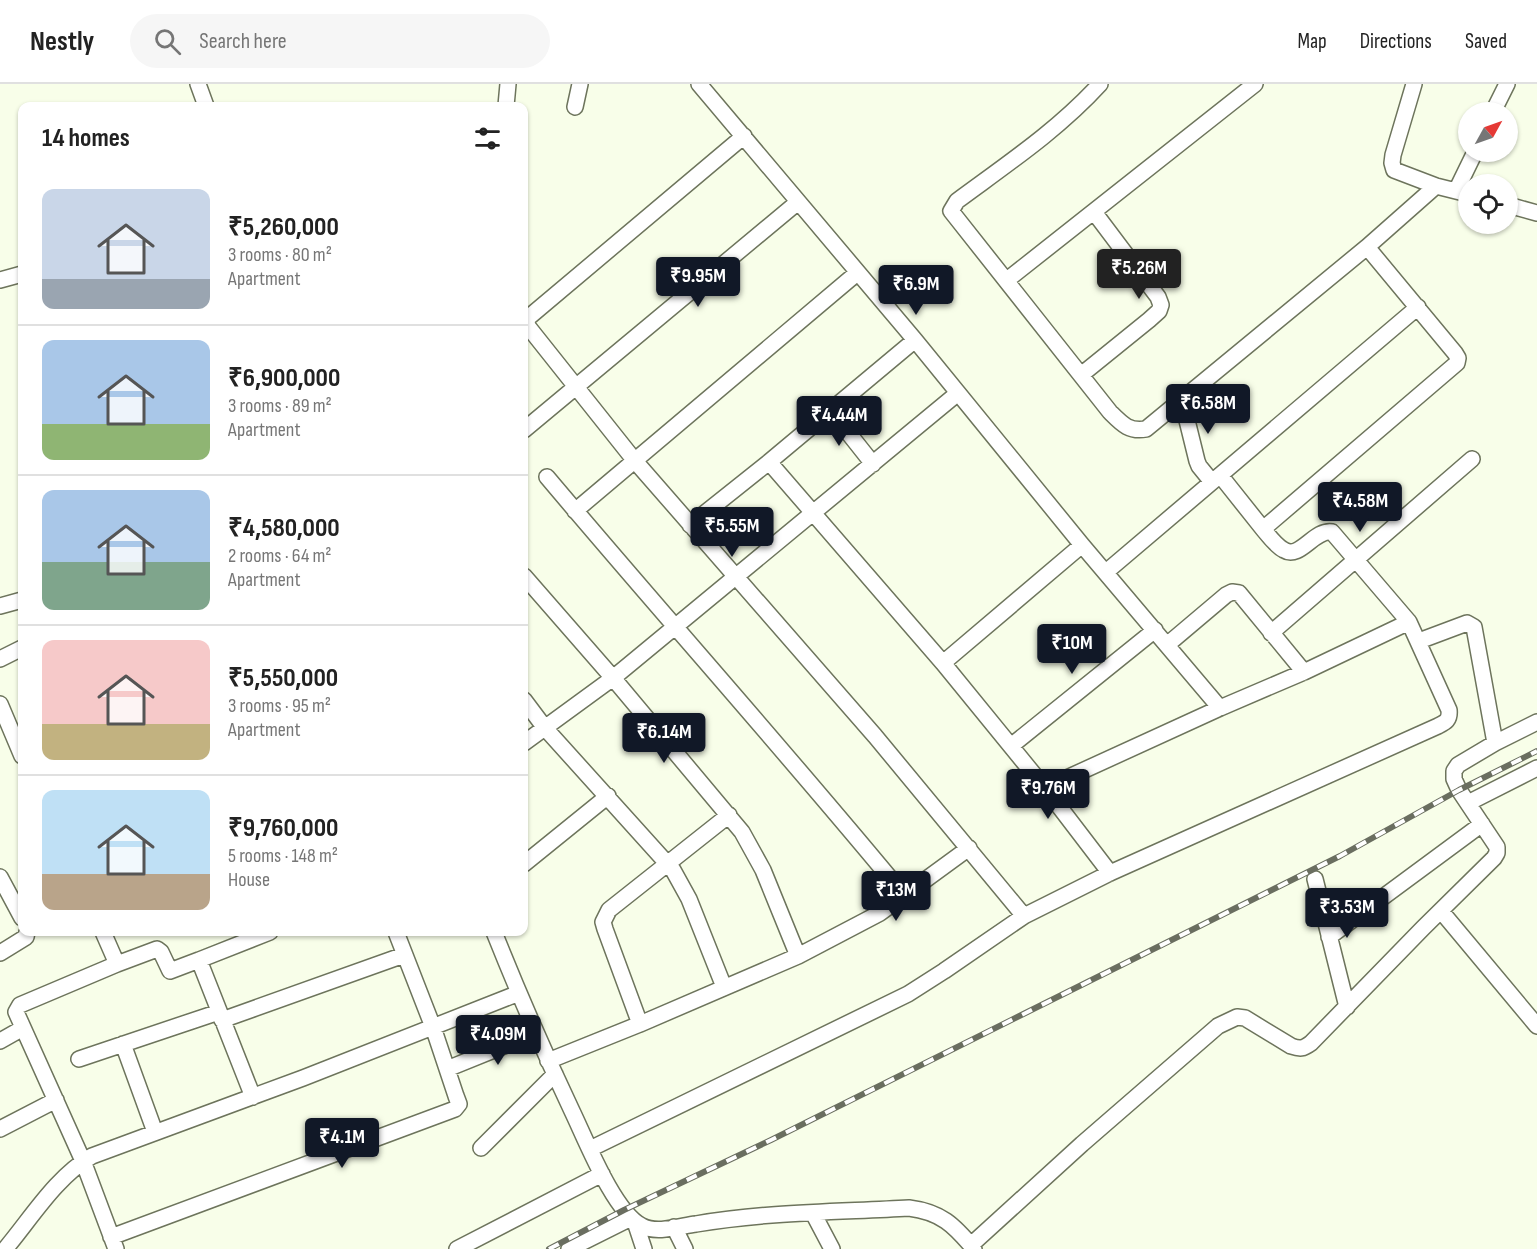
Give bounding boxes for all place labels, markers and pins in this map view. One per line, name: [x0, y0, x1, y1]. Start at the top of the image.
pin: ₹5.26M: [1090, 249, 1188, 300]
pin: ₹9.95M: [649, 257, 747, 308]
pin: ₹6.9M: [874, 265, 958, 316]
pin: ₹6.58M: [1159, 384, 1257, 435]
pin: ₹4.44M: [790, 396, 888, 447]
pin: ₹4.58M: [1311, 482, 1409, 533]
pin: ₹5.55M: [683, 507, 781, 558]
pin: ₹10M: [1036, 624, 1108, 675]
pin: ₹6.14M: [615, 713, 713, 764]
pin: ₹9.76M: [999, 769, 1097, 820]
pin: ₹13M: [860, 871, 932, 922]
pin: ₹3.53M: [1298, 888, 1396, 939]
pin: ₹4.09M: [449, 1015, 547, 1066]
pin: ₹4.1M: [300, 1118, 384, 1169]

